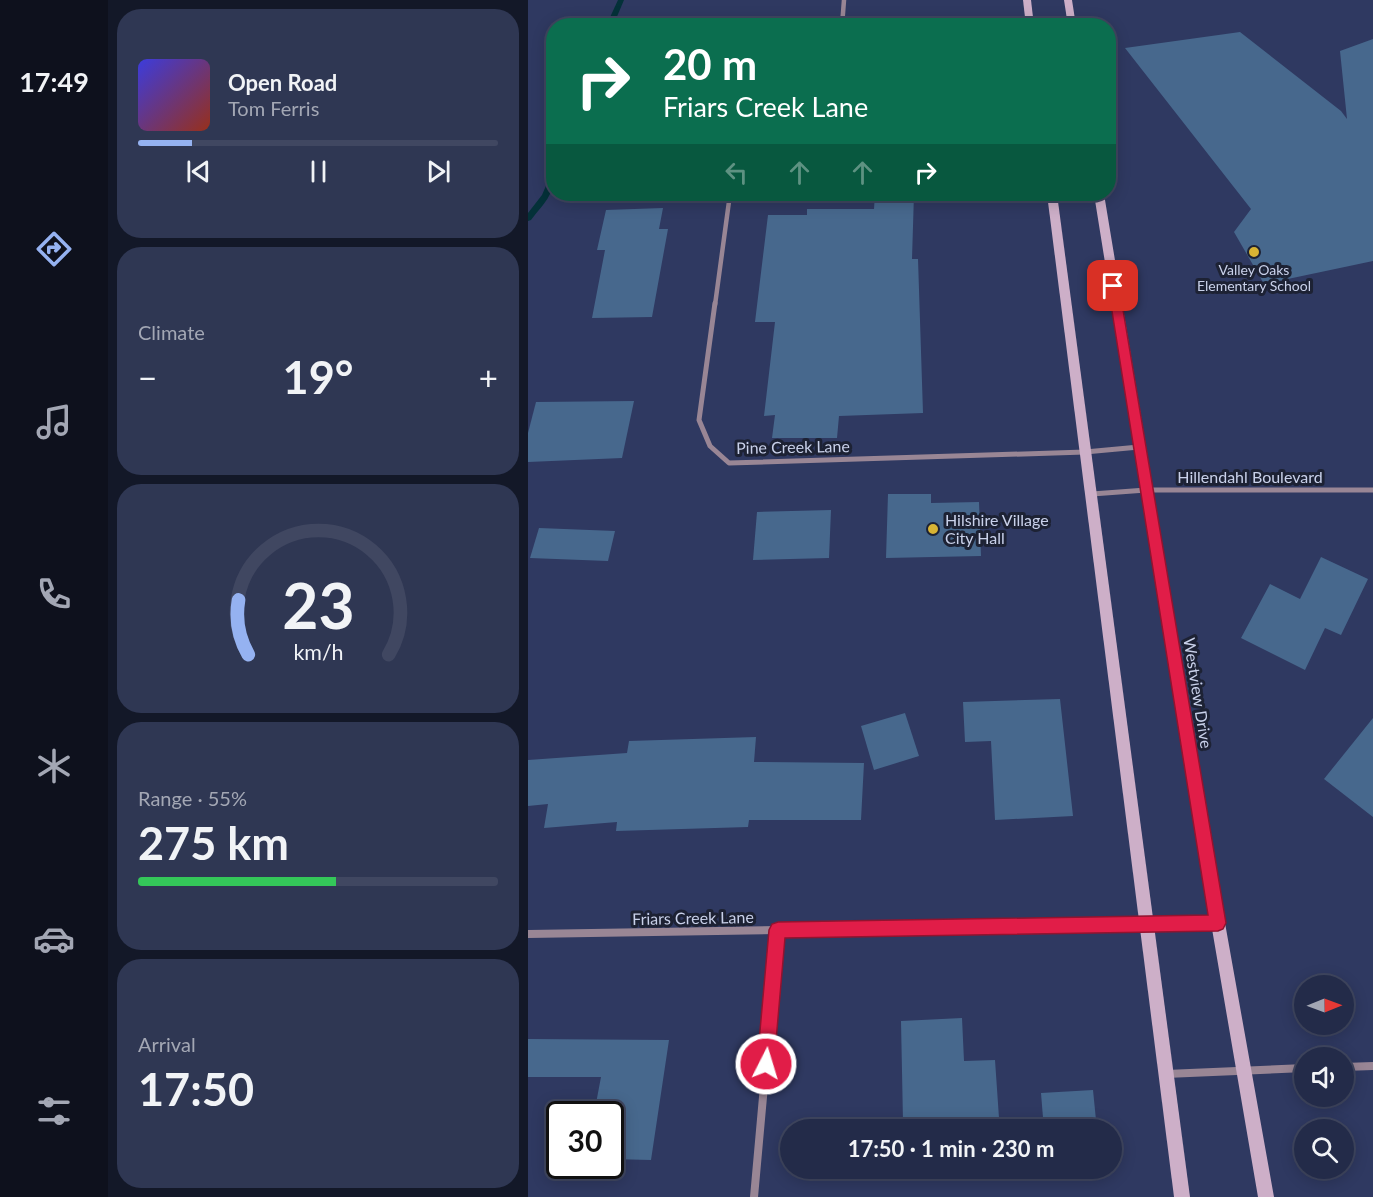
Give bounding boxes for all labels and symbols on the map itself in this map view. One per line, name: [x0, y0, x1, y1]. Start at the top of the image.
marker: Valley Oaks Elementary School: [1247, 245, 1261, 259]
pin: [1087, 260, 1138, 311]
place label: Valley Oaks Elementary School: [1197, 261, 1311, 294]
street label: Pine Creek Lane: [736, 436, 850, 457]
street label: Hillendahl Boulevard: [1177, 467, 1323, 486]
place label: Hilshire Village City Hall: [945, 510, 1049, 547]
marker: Hilshire Village City Hall: [926, 522, 940, 536]
street label: Westview Drive: [1180, 636, 1217, 750]
street label: Friars Creek Lane: [632, 907, 754, 928]
north arrow: [1294, 975, 1354, 1035]
position arrow: [734, 1032, 798, 1096]
speed limit sign: 30: [546, 1101, 624, 1179]

